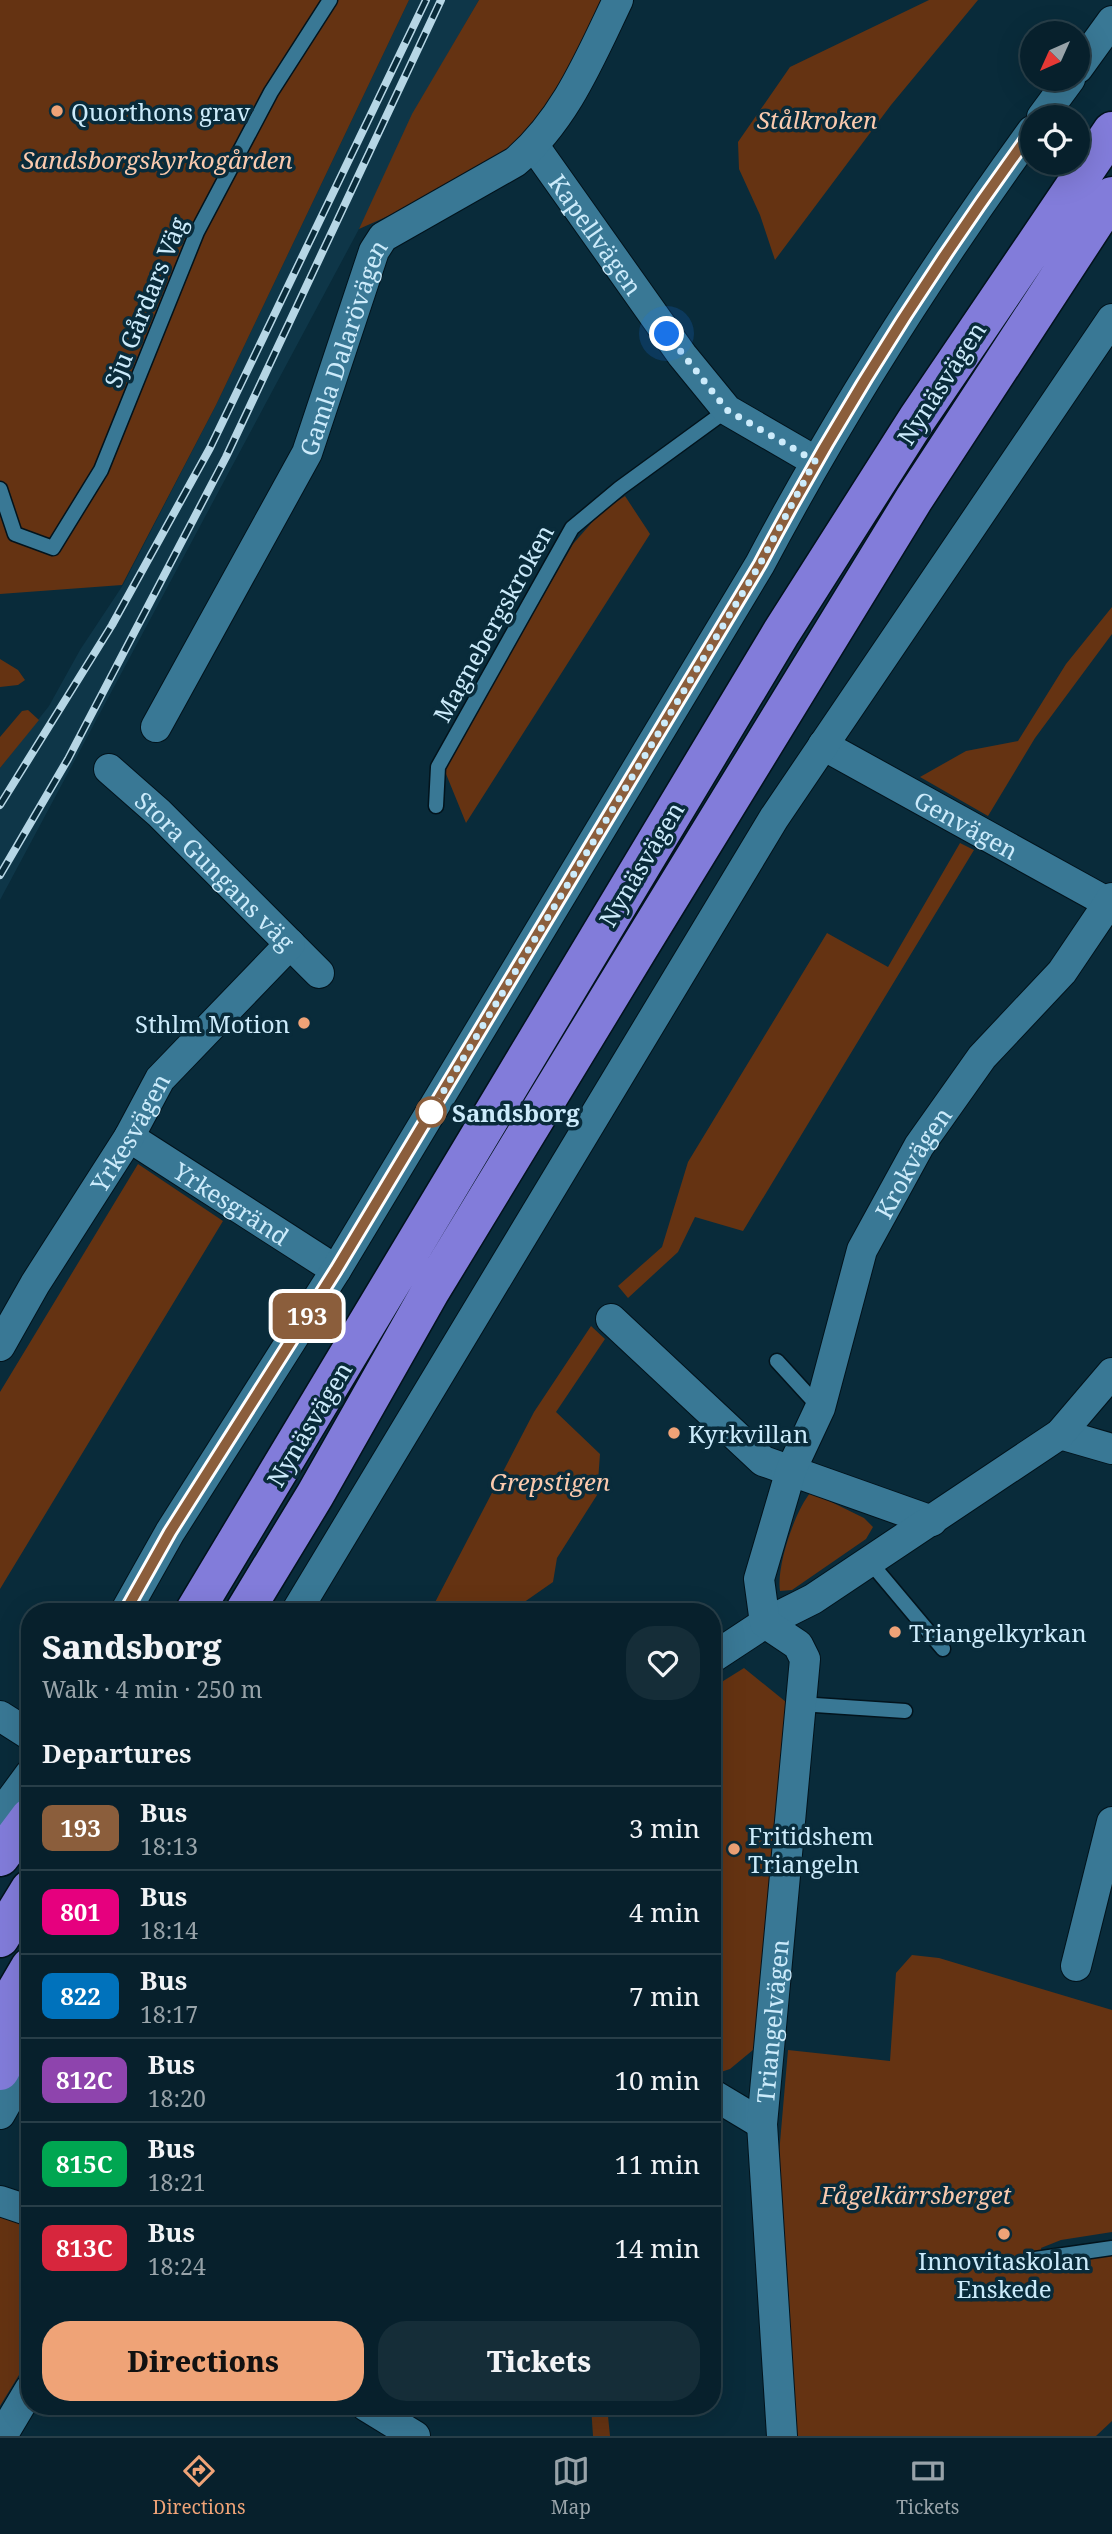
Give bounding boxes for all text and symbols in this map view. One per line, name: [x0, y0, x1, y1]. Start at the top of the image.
north arrow: [1020, 21, 1090, 91]
map controls: [1020, 21, 1090, 175]
place label: Quorthons grav: [71, 95, 251, 128]
marker: Quorthons grav: [49, 103, 65, 119]
park label: Stålkroken: [757, 103, 877, 136]
button: locate: [1020, 105, 1090, 175]
park label: Sandsborgskyrkogården: [21, 143, 293, 176]
street label: Kapellvägen: [542, 167, 651, 301]
street label: Sju Gårdars Väg: [96, 212, 194, 392]
street label: Gamla Dalarövägen: [291, 232, 394, 460]
street label: Nynäsvägen: [889, 315, 993, 451]
your location: [649, 316, 684, 351]
street label: Magnebergskroken: [425, 518, 561, 728]
street label: Genvägen: [909, 782, 1024, 867]
street label: Stora Gungans väg: [128, 783, 303, 957]
street label: Nynäsvägen: [591, 795, 691, 933]
place label: Sthlm Motion: [135, 1007, 290, 1040]
marker: Sthlm Motion: [296, 1015, 312, 1031]
street label: Yrkesvägen: [81, 1067, 177, 1199]
place label: Sandsborg: [452, 1096, 580, 1129]
marker: Sandsborg: [416, 1097, 446, 1127]
street label: Krokvägen: [866, 1100, 958, 1224]
street label: Yrkesgränd: [167, 1153, 296, 1252]
line badge: 193: [267, 1293, 347, 1339]
text: 193: [287, 1299, 327, 1332]
street label: Nynäsvägen: [259, 1355, 359, 1493]
place label: Kyrkvillan: [688, 1417, 808, 1450]
marker: Kyrkvillan: [666, 1425, 682, 1441]
park label: Grepstigen: [490, 1465, 610, 1498]
place label: Triangelkyrkan: [909, 1616, 1087, 1649]
text: Sandsborg: [42, 1624, 222, 1669]
marker: Triangelkyrkan: [887, 1624, 903, 1640]
button: heart: [626, 1626, 700, 1700]
text: Walk · 4 min · 250 m: [42, 1673, 262, 1705]
text: Departures: [42, 1735, 192, 1771]
text: Bus: [140, 1794, 187, 1830]
text: 3 min: [629, 1810, 700, 1846]
text: 193: [60, 1811, 101, 1844]
place label: Fritidshem Triangeln: [748, 1819, 874, 1880]
text: 18:13: [140, 1830, 198, 1862]
marker: Fritidshem Triangeln: [726, 1841, 742, 1857]
text: Bus: [140, 1878, 187, 1914]
text: 4 min: [629, 1894, 700, 1930]
text: 801: [60, 1895, 101, 1928]
text: 18:14: [140, 1914, 198, 1946]
street label: Triangelvägen: [748, 1938, 796, 2105]
text: Bus: [140, 1962, 187, 1998]
text: 7 min: [629, 1978, 700, 2014]
text: 822: [60, 1979, 101, 2012]
text: 18:17: [140, 1998, 198, 2030]
text: Bus: [148, 2046, 195, 2082]
text: 10 min: [615, 2062, 700, 2098]
text: 812C: [56, 2063, 113, 2096]
text: 18:20: [148, 2082, 206, 2114]
text: Bus: [148, 2130, 195, 2166]
text: 11 min: [615, 2146, 700, 2182]
text: 815C: [56, 2147, 113, 2180]
text: 18:21: [148, 2166, 206, 2198]
park label: Fågelkärrsberget: [820, 2178, 1012, 2211]
text: Bus: [148, 2214, 195, 2250]
marker: Innovitaskolan Enskede: [996, 2226, 1012, 2242]
text: 14 min: [615, 2230, 700, 2266]
text: 813C: [56, 2231, 113, 2264]
place label: Innovitaskolan Enskede: [918, 2244, 1090, 2305]
text: 18:24: [148, 2250, 206, 2282]
button: Directions: [42, 2321, 364, 2401]
button: Tickets: [378, 2321, 700, 2401]
tab: Directions: [153, 2452, 246, 2520]
tab: Map: [551, 2452, 591, 2520]
tab: Tickets: [896, 2452, 959, 2520]

